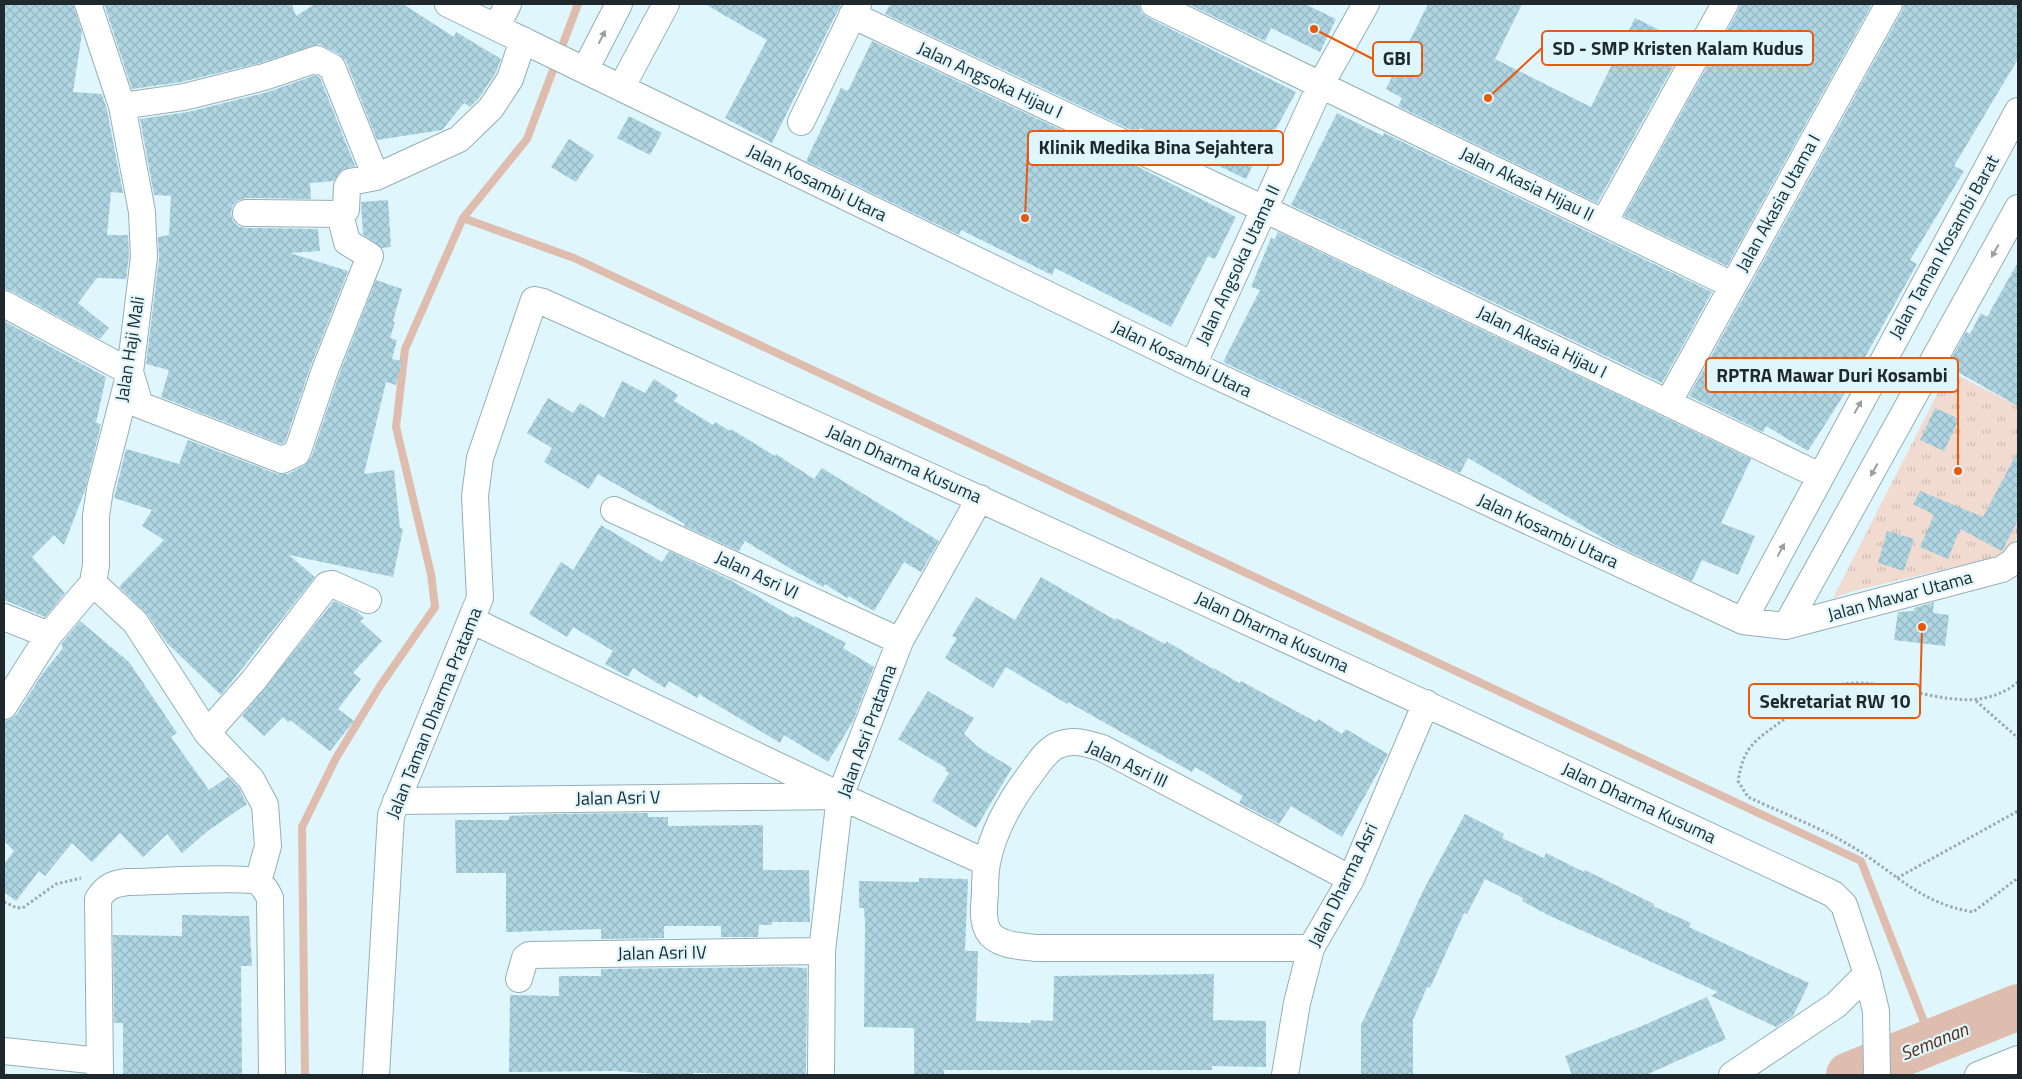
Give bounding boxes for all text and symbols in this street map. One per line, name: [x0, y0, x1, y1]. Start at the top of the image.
one-way arrow: [598, 30, 606, 44]
callout: SD - SMP Kristen Kalam Kudus: [1542, 31, 1813, 65]
text: SD - SMP Kristen Kalam Kudus: [1552, 33, 1804, 62]
street label: Jalan Angsoka Hijau I: [913, 34, 1067, 125]
callout: GBI: [1373, 42, 1422, 76]
text: GBI: [1383, 43, 1411, 72]
street label: Jalan Akasia Utama I: [1728, 129, 1827, 277]
callout: Klinik Medika Bina Sejahtera: [1028, 131, 1283, 165]
text: Klinik Medika Bina Sejahtera: [1039, 132, 1274, 161]
street label: Jalan Kosambi Utara: [743, 137, 892, 228]
street label: Jalan Akasia Hijau II: [1456, 139, 1599, 228]
street label: Jalan Taman Kosambi Barat: [1882, 149, 2006, 344]
street label: Jalan Angsoka Utama II: [1189, 180, 1287, 349]
one-way arrow: [1991, 243, 1999, 258]
street label: Jalan Haji Mali: [108, 294, 151, 404]
street label: Jalan Akasia Hijau I: [1473, 298, 1612, 385]
street label: Jalan Kosambi Utara: [1108, 313, 1257, 404]
callout: RPTRA Mawar Duri Kosambi: [1706, 358, 1958, 392]
text: RPTRA Mawar Duri Kosambi: [1716, 360, 1948, 389]
one-way arrow: [1854, 399, 1862, 414]
street label: Jalan Dharma Kusuma: [822, 417, 986, 510]
one-way arrow: [1870, 463, 1879, 476]
street label: Jalan Kosambi Utara: [1473, 486, 1623, 575]
one-way arrow: [1777, 542, 1785, 557]
street label: Jalan Asri VI: [711, 543, 803, 606]
street label: Jalan Mawar Utama: [1824, 563, 1975, 628]
street label: Jalan Dharma Kusuma: [1191, 584, 1354, 679]
street label: Jalan Taman Dharma Pratama: [379, 603, 488, 822]
street label: Jalan Asri Pratama: [830, 661, 903, 801]
callout: Sekretariat RW 10: [1749, 684, 1920, 718]
text: Sekretariat RW 10: [1760, 686, 1911, 715]
street label: Jalan Asri III: [1082, 733, 1173, 794]
street label: Jalan Dharma Kusuma: [1558, 755, 1721, 850]
street label: Jalan Asri V: [575, 783, 661, 812]
street label: Jalan Dharma Asri: [1301, 818, 1384, 951]
street label: Jalan Asri IV: [617, 938, 707, 967]
water label: Semanan: [1896, 1014, 1973, 1067]

